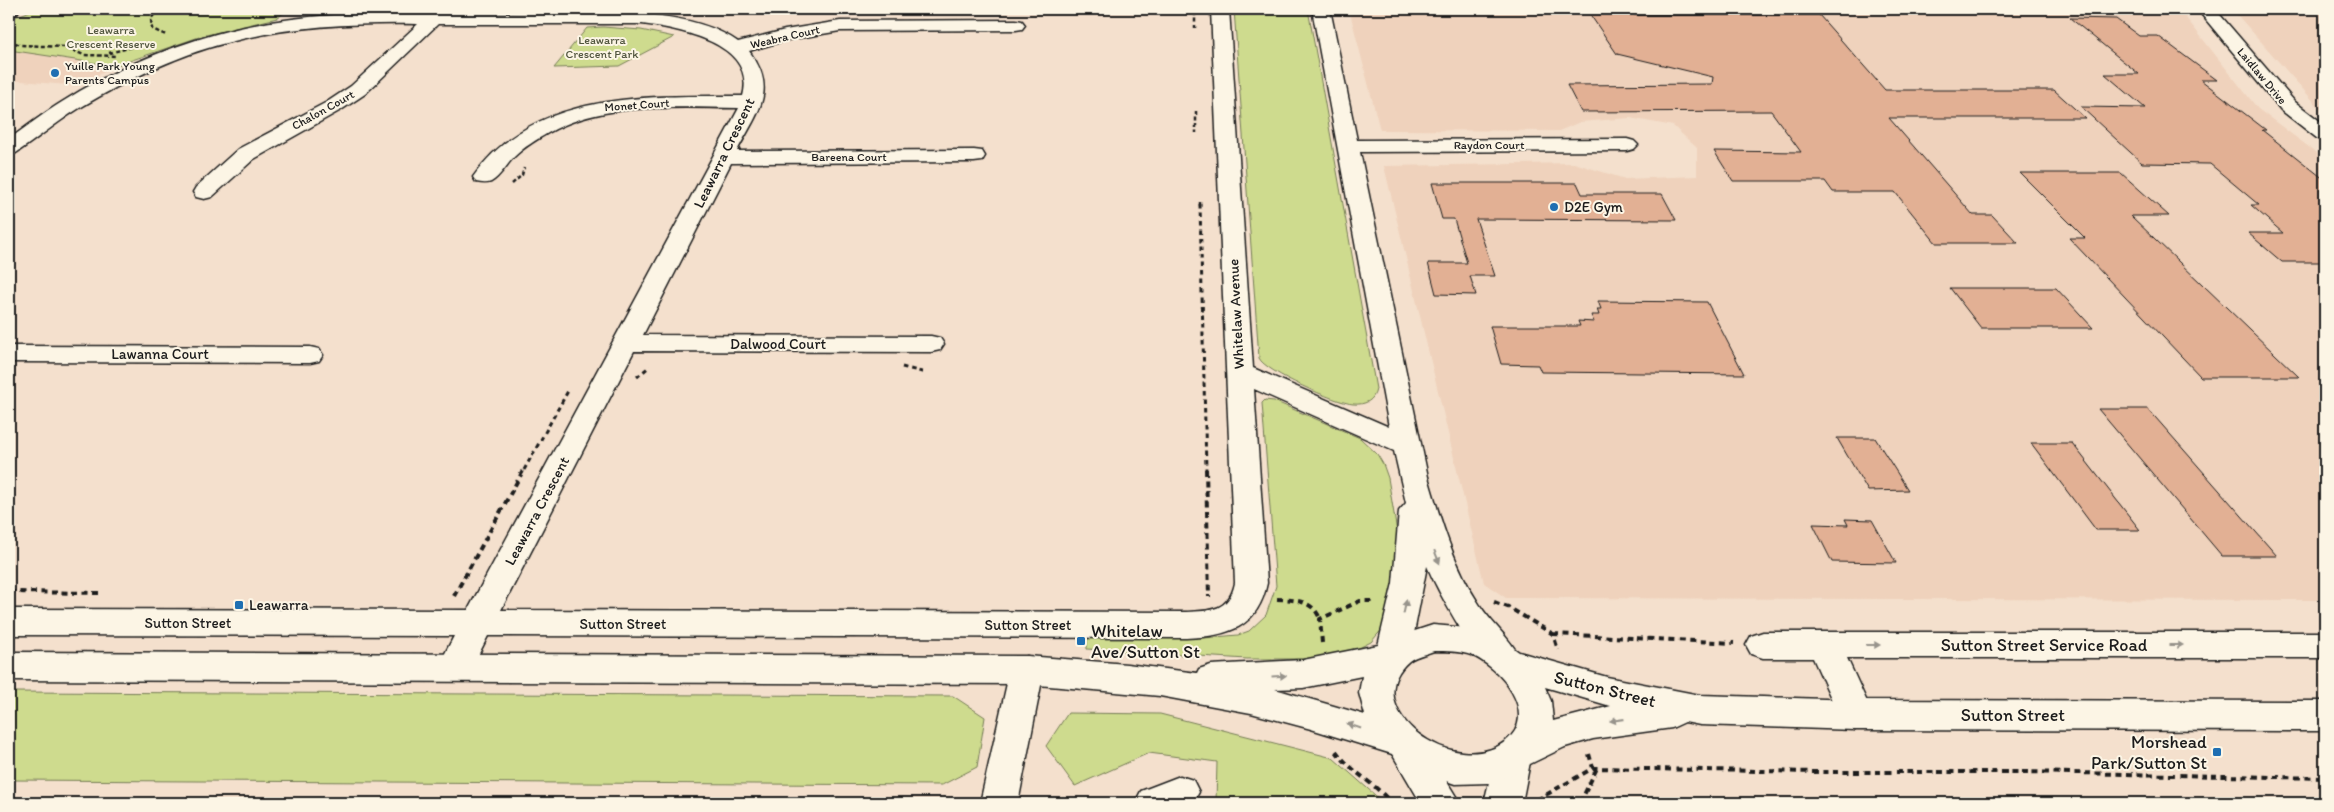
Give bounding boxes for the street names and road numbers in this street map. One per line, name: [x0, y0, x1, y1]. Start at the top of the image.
street label: Weabra Court: [749, 22, 822, 52]
street label: Laidlaw Drive: [2234, 45, 2290, 107]
street label: Chalon Court: [289, 87, 357, 133]
street label: Leawarra Crescent: [689, 95, 759, 211]
street label: Monet Court: [604, 96, 670, 114]
street label: Raydon Court: [1454, 138, 1525, 152]
street label: Bareena Court: [811, 150, 887, 164]
street label: Whitelaw Avenue: [1224, 258, 1248, 370]
street label: Dalwood Court: [730, 335, 826, 353]
street label: Lawanna Court: [111, 345, 209, 363]
street label: Leawarra Crescent: [501, 453, 573, 568]
street label: Sutton Street: [145, 614, 232, 632]
street label: Sutton Street: [580, 615, 667, 633]
street label: Sutton Street: [985, 616, 1072, 634]
street label: Sutton Street Service Road: [1941, 634, 2148, 656]
street label: Sutton Street: [1552, 666, 1658, 712]
street label: Sutton Street: [1961, 704, 2065, 726]

